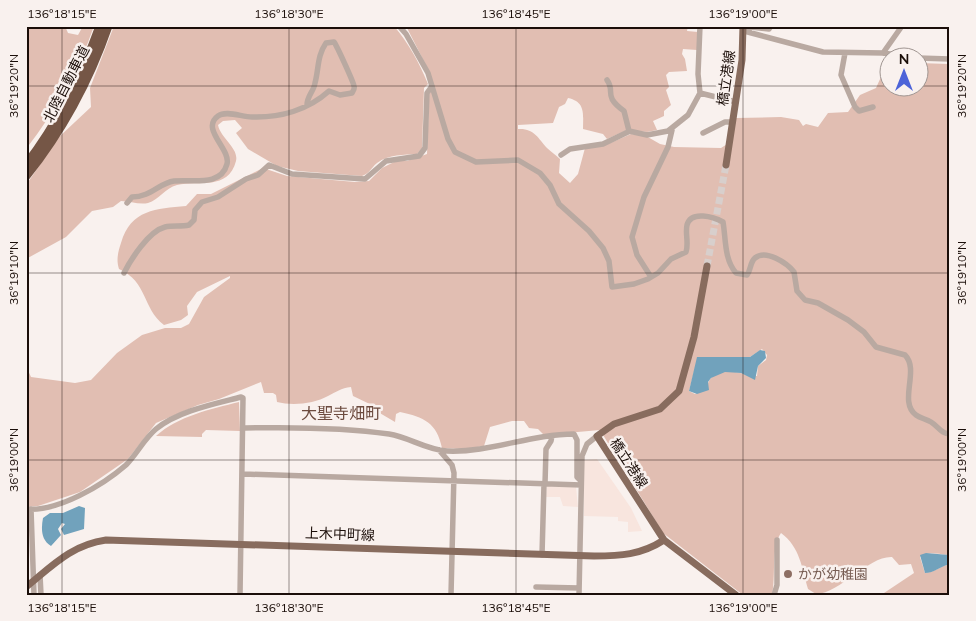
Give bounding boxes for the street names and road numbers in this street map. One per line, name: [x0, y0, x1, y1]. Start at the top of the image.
street label: 北陸自動車道: [39, 42, 93, 126]
street label: 橋立港線: [713, 49, 739, 107]
street label: 橋立港線: [606, 435, 652, 491]
street label: 上木中町線: [305, 524, 375, 544]

